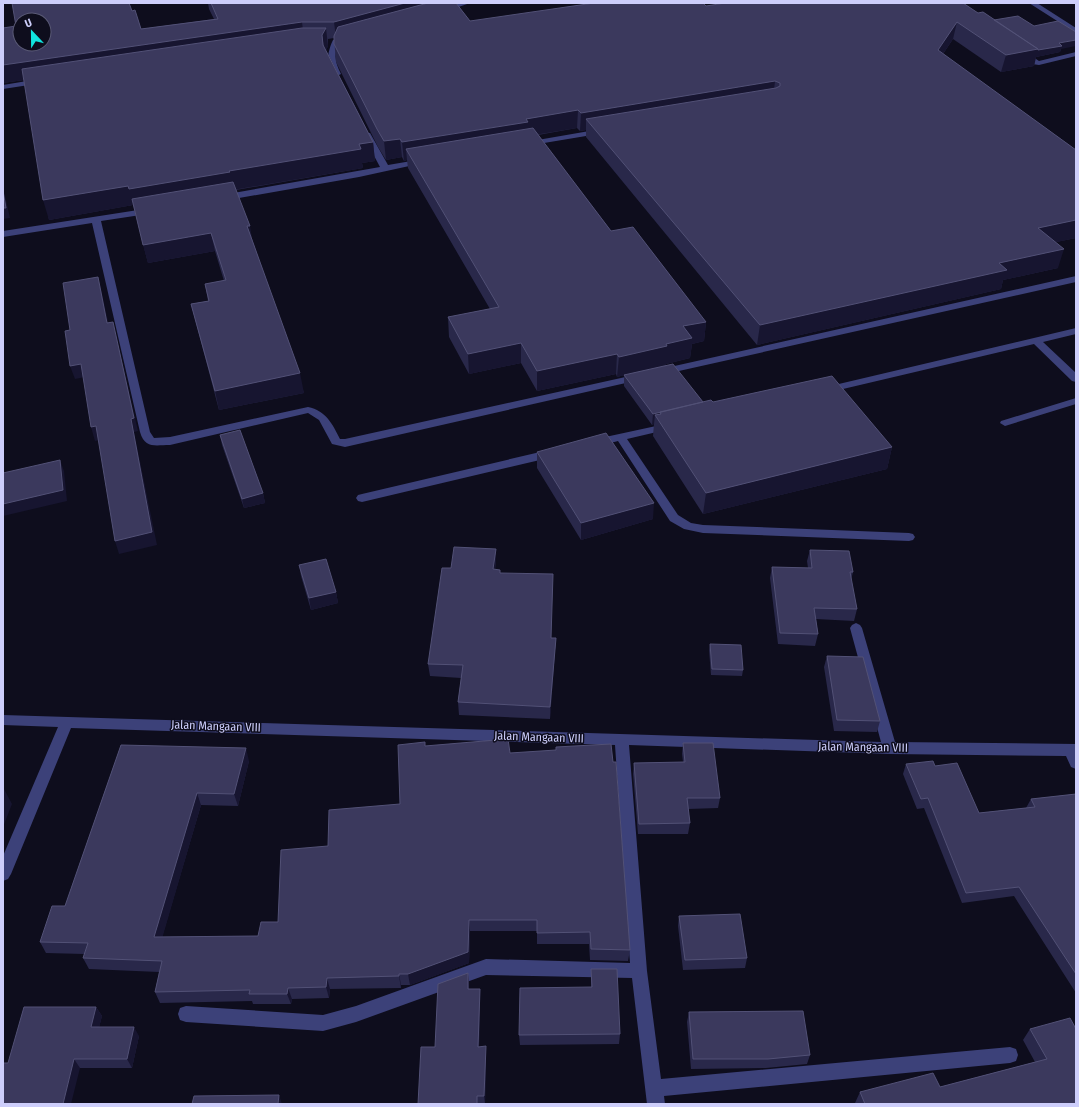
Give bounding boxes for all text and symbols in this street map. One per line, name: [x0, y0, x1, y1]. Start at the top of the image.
north arrow: [12, 12, 52, 52]
text: U: [23, 16, 34, 30]
street label: Jalan Mangaan VIII: [171, 717, 261, 735]
street label: Jalan Mangaan VIII: [494, 728, 584, 746]
street label: Jalan Mangaan VIII: [818, 739, 908, 755]

